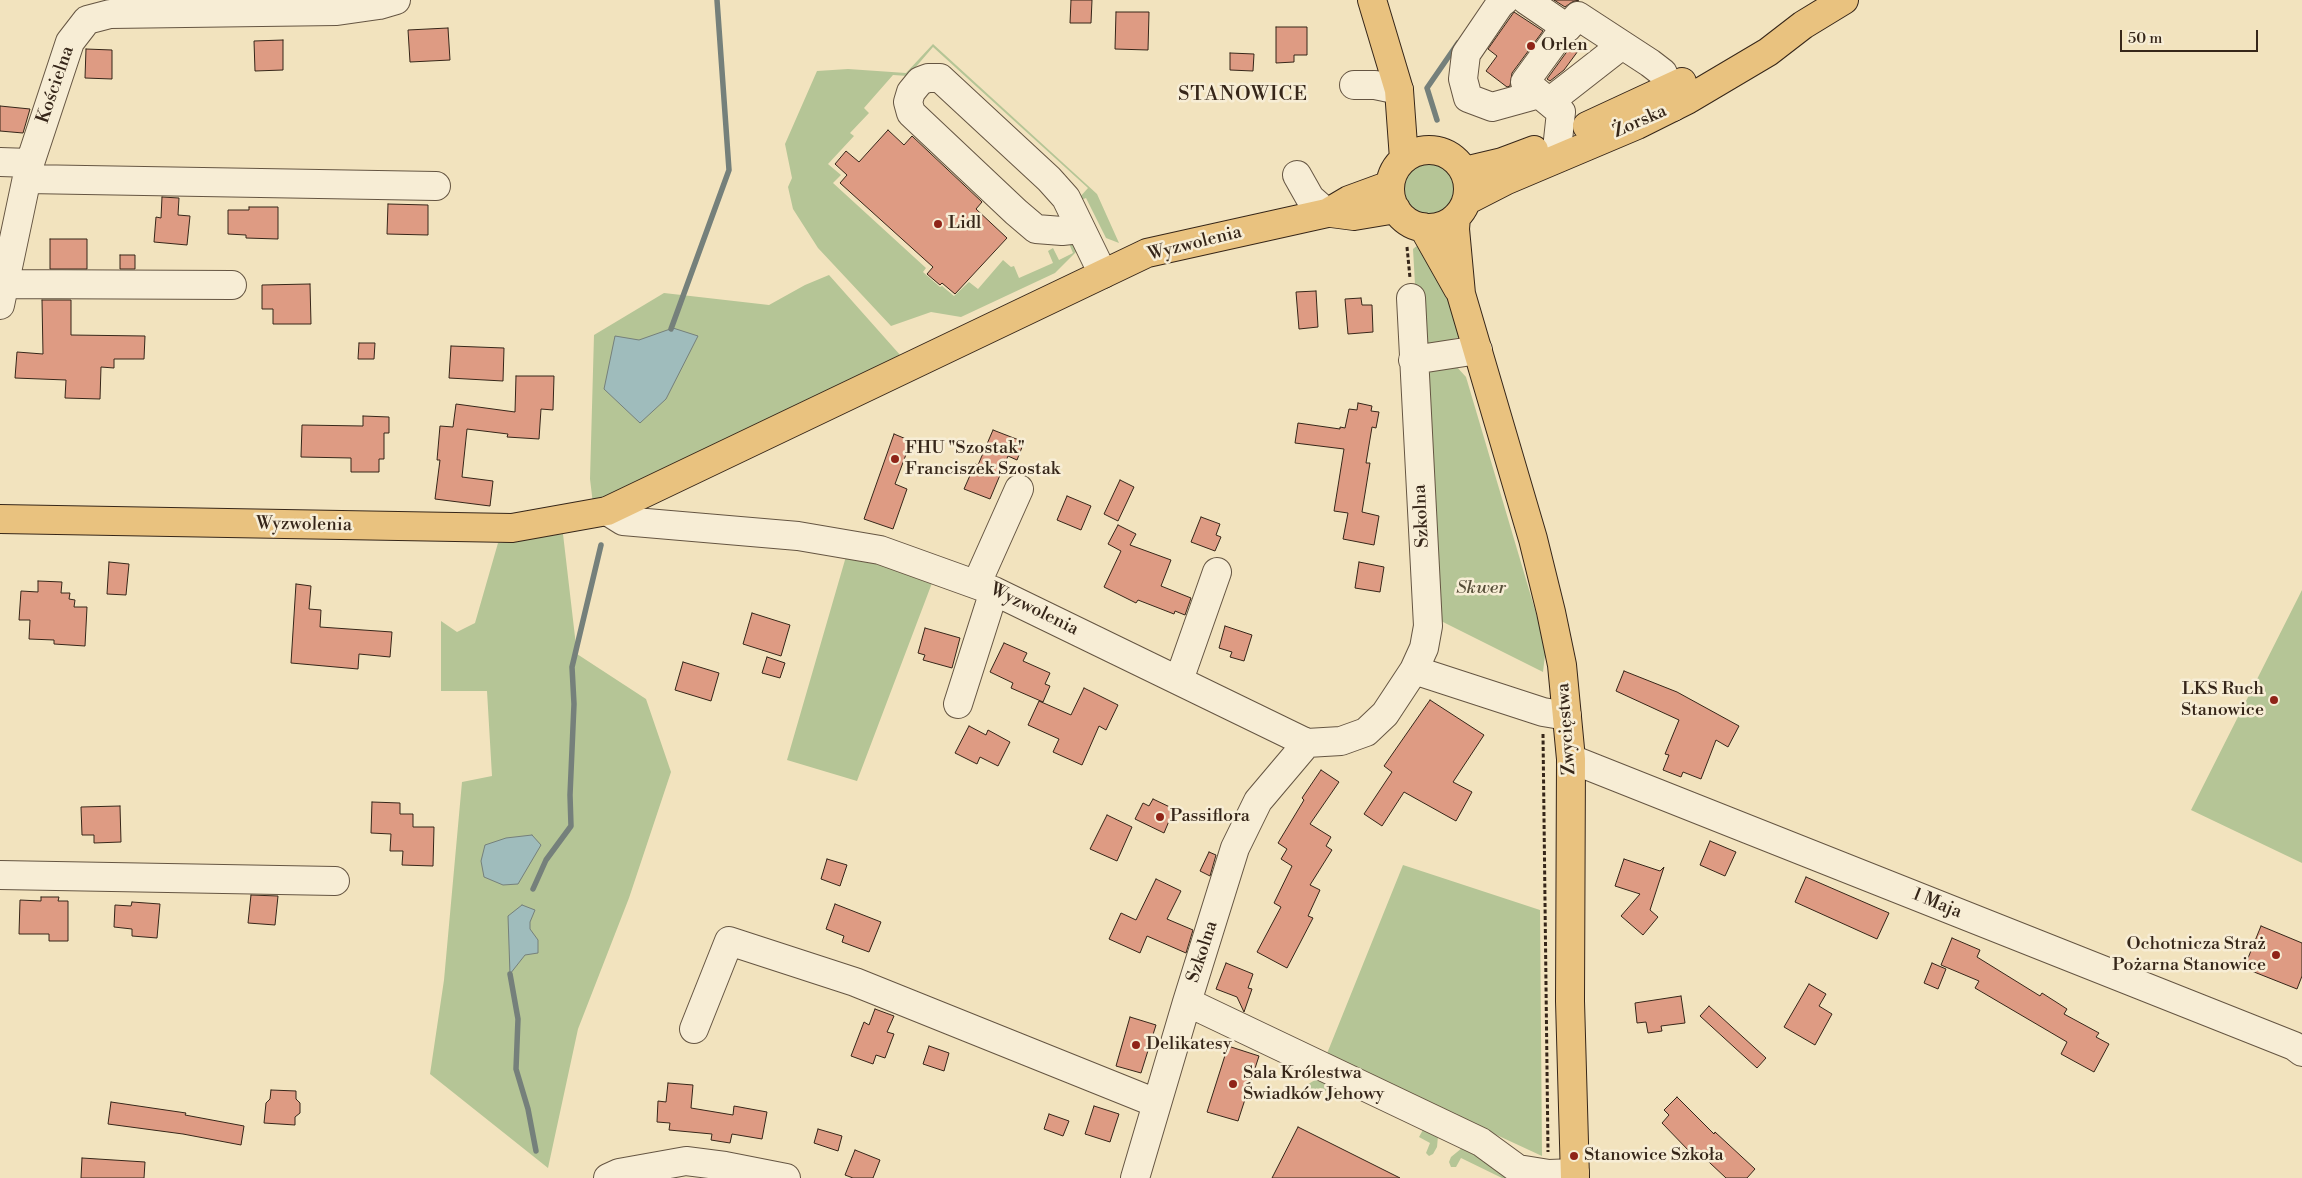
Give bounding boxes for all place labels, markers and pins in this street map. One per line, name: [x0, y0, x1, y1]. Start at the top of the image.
place label: Orlen: [1541, 35, 1588, 57]
marker: Orlen: [1525, 40, 1537, 52]
place label: Lidl: [948, 213, 981, 235]
marker: Lidl: [932, 218, 944, 230]
place label: FHU "Szostak" Franciszek Szostak: [905, 438, 1060, 480]
marker: FHU "Szostak" Franciszek Szostak: [889, 453, 901, 465]
place label: LKS Ruch Stanowice: [2181, 679, 2264, 722]
marker: LKS Ruch Stanowice: [2268, 694, 2280, 706]
place label: Passiflora: [1170, 806, 1250, 828]
marker: Passiflora: [1154, 811, 1166, 823]
place label: Ochotnicza Straż Pożarna Stanowice: [2112, 934, 2266, 976]
marker: Ochotnicza Straż Pożarna Stanowice: [2270, 949, 2282, 961]
place label: Delikatesy: [1146, 1034, 1232, 1056]
marker: Delikatesy: [1130, 1039, 1142, 1051]
place label: Sala Królestwa Świadków Jehowy: [1243, 1063, 1384, 1106]
marker: Sala Królestwa Świadków Jehowy: [1227, 1078, 1239, 1090]
place label: Stanowice Szkoła: [1584, 1145, 1724, 1167]
marker: Stanowice Szkoła: [1568, 1150, 1580, 1162]

